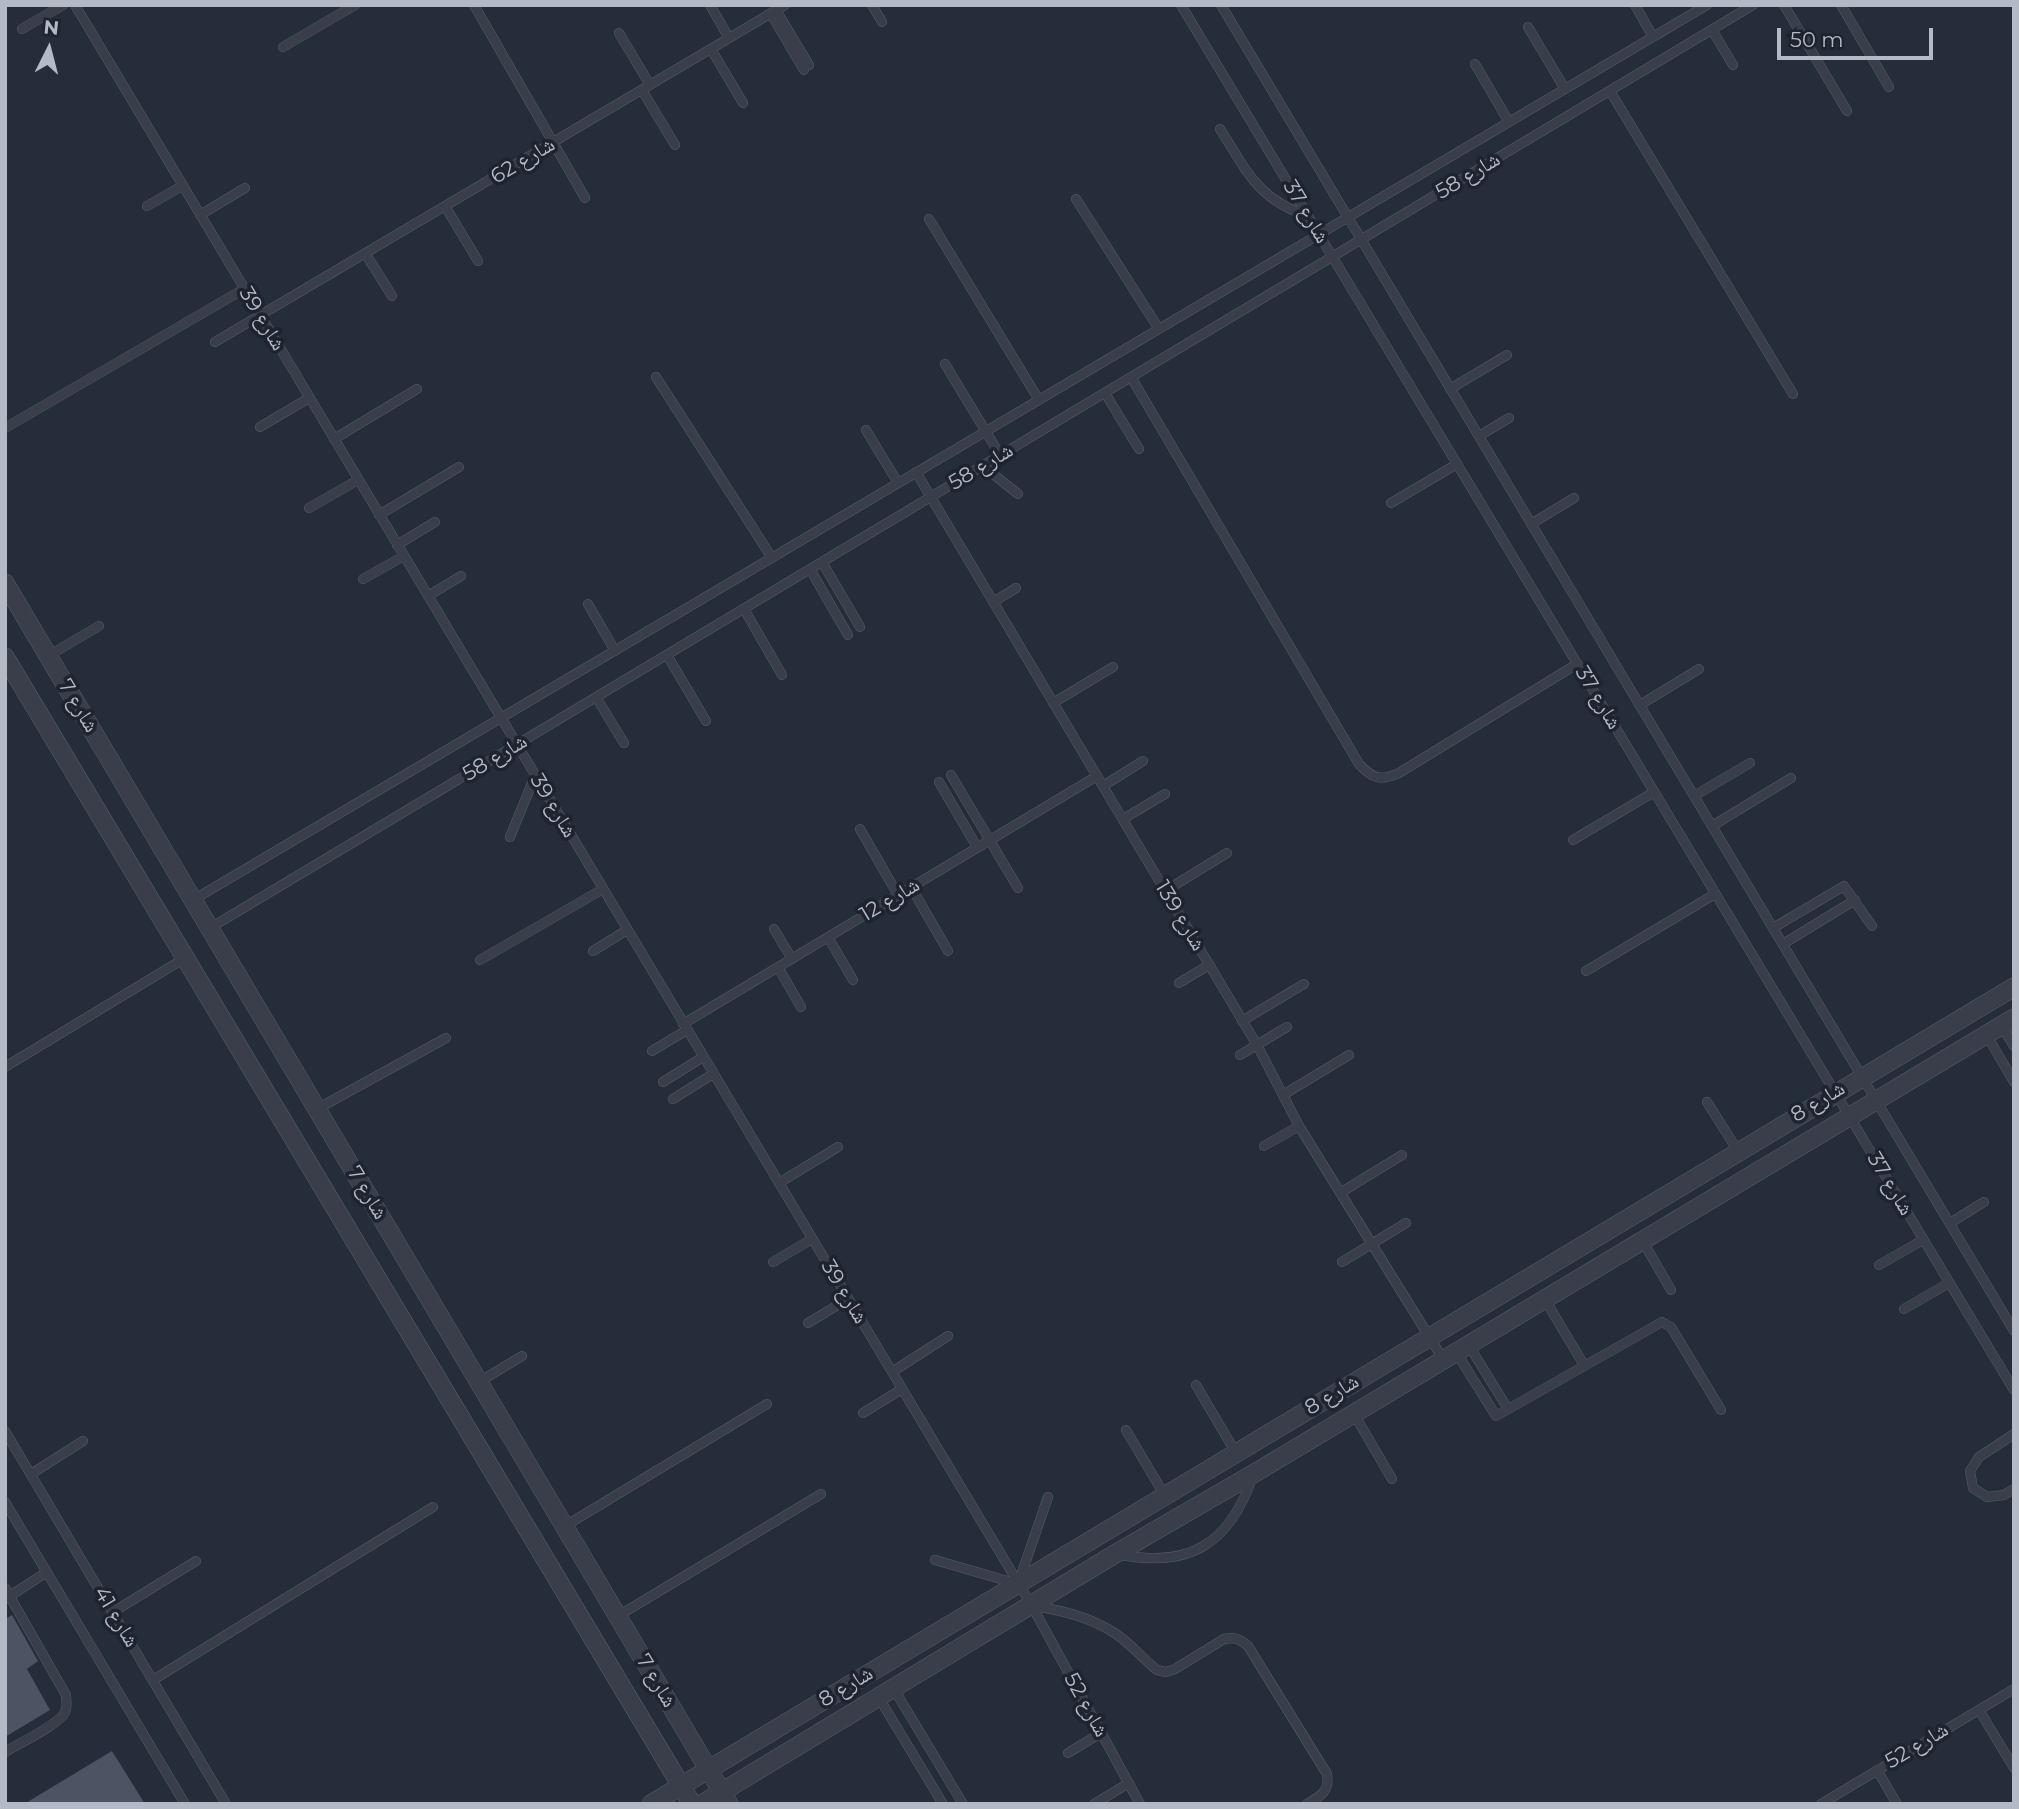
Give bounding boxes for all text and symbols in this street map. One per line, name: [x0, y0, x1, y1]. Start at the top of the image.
north arrow: [14, 14, 84, 84]
scale bar: [1781, 14, 1937, 58]
text: N: [42, 15, 60, 40]
text: 50 m: [1790, 27, 1844, 52]
street label: شارع 62: [486, 132, 560, 190]
street label: شارع 58: [1431, 147, 1505, 205]
street label: شارع 37: [1277, 176, 1335, 248]
street label: شارع 39: [233, 282, 291, 356]
street label: شارع 58: [944, 438, 1018, 496]
street label: شارع 37: [1569, 662, 1627, 734]
street label: شارع 7: [52, 675, 104, 737]
street label: شارع 58: [458, 729, 532, 787]
street label: شارع 39: [524, 769, 582, 843]
street label: شارع 12: [856, 872, 924, 928]
street label: شارع 139: [1149, 876, 1211, 956]
street label: شارع 8: [1786, 1076, 1850, 1128]
street label: شارع 37: [1861, 1148, 1919, 1220]
street label: شارع 7: [341, 1162, 393, 1224]
street label: شارع 39: [815, 1255, 873, 1329]
street label: شارع 8: [1300, 1369, 1364, 1421]
street label: شارع 41: [88, 1582, 144, 1652]
street label: شارع 7: [630, 1650, 682, 1712]
street label: شارع 8: [814, 1661, 878, 1713]
street label: شارع 52: [1058, 1669, 1114, 1741]
street label: شارع 52: [1881, 1717, 1953, 1775]

